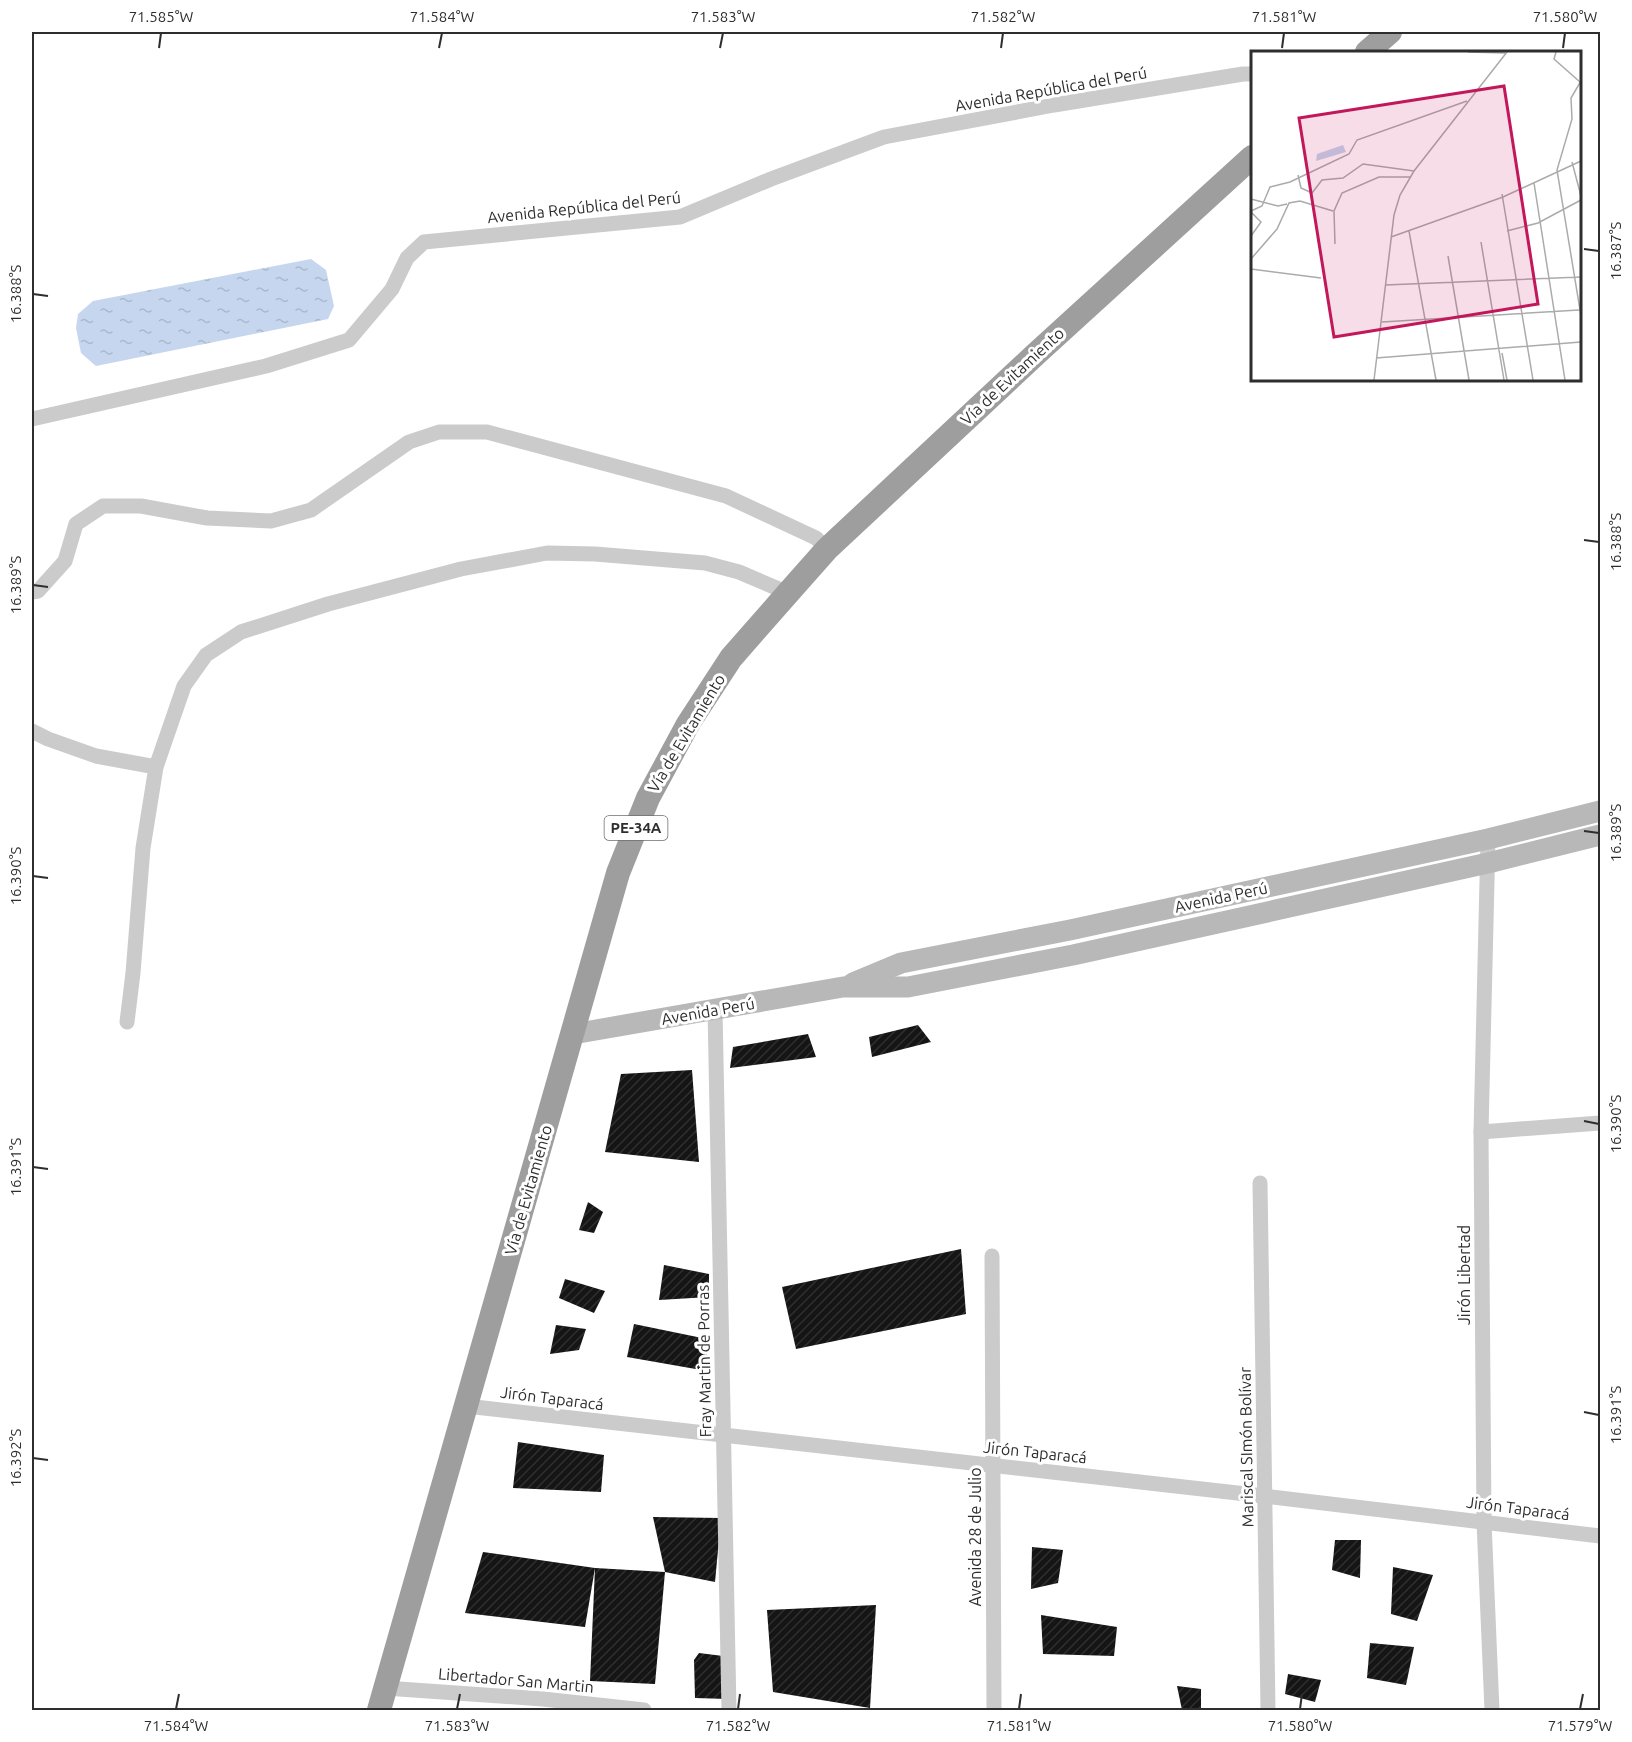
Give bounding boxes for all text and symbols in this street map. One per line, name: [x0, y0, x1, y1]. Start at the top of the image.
text: 71.585°W: [129, 8, 193, 25]
text: 71.584°W: [410, 8, 474, 25]
text: 71.583°W: [691, 8, 755, 25]
text: 71.582°W: [971, 8, 1035, 25]
text: 71.581°W: [1252, 8, 1316, 25]
text: 71.580°W: [1533, 8, 1597, 25]
inset map: [1251, 51, 1581, 381]
street label: Avenida República del Perú: [954, 63, 1148, 115]
street label: Avenida República del Perú: [486, 188, 682, 226]
text: 16.387°S: [1607, 222, 1624, 280]
text: 16.388°S: [7, 265, 24, 323]
street label: Vía de Evitamiento: [957, 324, 1067, 428]
text: 16.388°S: [1607, 513, 1624, 571]
text: 16.389°S: [7, 556, 24, 614]
street label: Vía de Evitamiento: [644, 671, 728, 795]
text: 16.389°S: [1607, 804, 1624, 862]
road number: PE-34A: [604, 816, 668, 840]
text: 16.390°S: [7, 847, 24, 905]
street label: Avenida Perú: [1173, 878, 1269, 916]
street label: Avenida Perú: [660, 994, 756, 1028]
text: 16.390°S: [1607, 1095, 1624, 1153]
street label: Vía de Evitamiento: [501, 1123, 555, 1257]
text: 16.391°S: [7, 1138, 24, 1196]
street label: Jirón Libertad: [1455, 1225, 1473, 1325]
street label: Fray Martin de Porras: [694, 1284, 714, 1438]
street label: Mariscal SImón Bolívar: [1236, 1367, 1256, 1527]
street label: Jirón Taparacá: [499, 1383, 605, 1413]
text: 16.391°S: [1607, 1386, 1624, 1444]
text: 16.392°S: [7, 1429, 24, 1487]
street label: Jirón Taparacá: [982, 1438, 1088, 1466]
street label: Avenida 28 de Julio: [966, 1467, 984, 1607]
street label: Jirón Taparacá: [1465, 1493, 1571, 1523]
street label: Libertador San Martin: [437, 1664, 595, 1696]
text: 71.584°W: [144, 1717, 208, 1734]
text: 71.583°W: [425, 1717, 489, 1734]
text: 71.582°W: [706, 1717, 770, 1734]
text: 71.581°W: [987, 1717, 1051, 1734]
text: 71.580°W: [1268, 1717, 1332, 1734]
text: 71.579°W: [1548, 1717, 1612, 1734]

